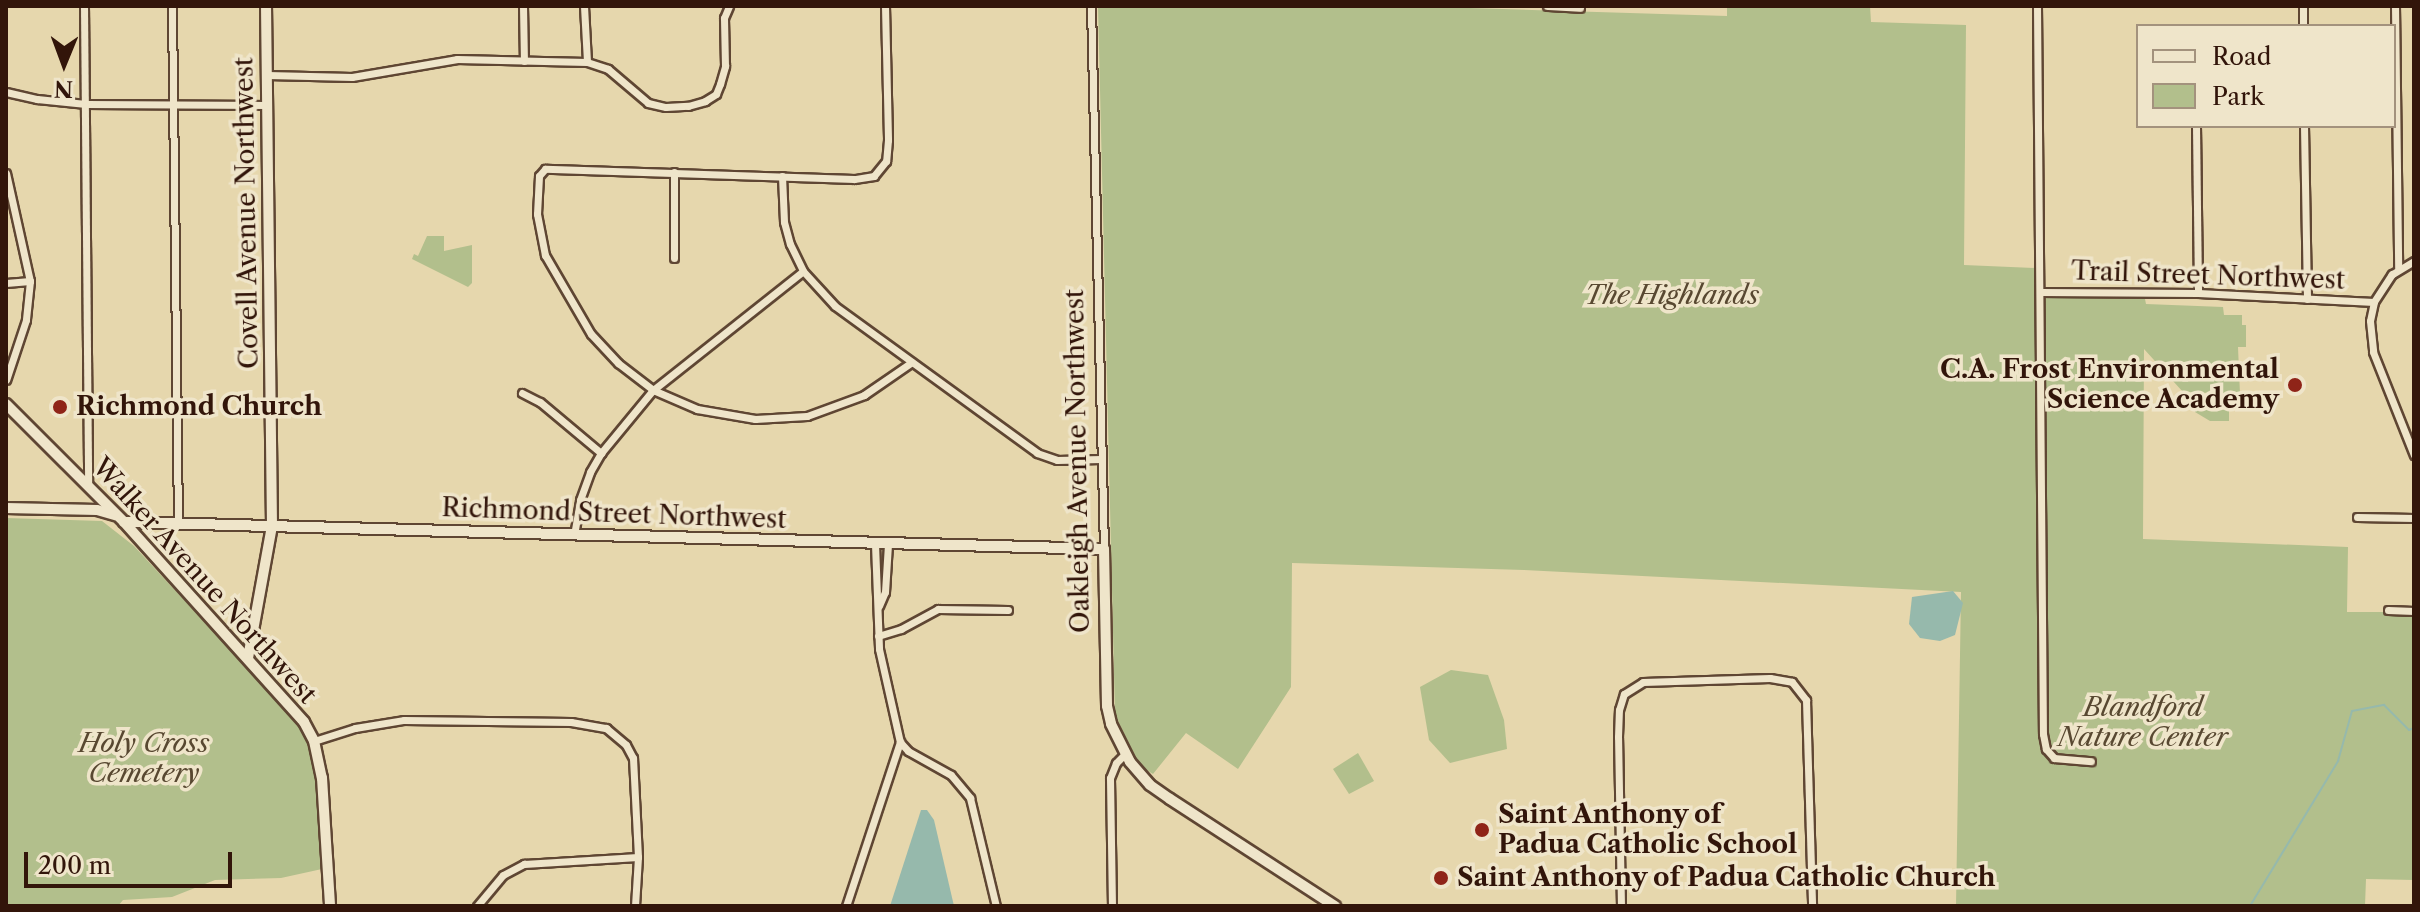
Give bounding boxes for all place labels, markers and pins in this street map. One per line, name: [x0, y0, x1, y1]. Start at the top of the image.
place label: C.A. Frost Environmental Science Academy: [1940, 354, 2279, 416]
marker: C.A. Frost Environmental Science Academy: [2286, 376, 2304, 394]
place label: Richmond Church: [76, 391, 322, 423]
marker: Richmond Church: [51, 398, 69, 416]
place label: Saint Anthony of Padua Catholic School: [1498, 799, 1798, 860]
marker: Saint Anthony of Padua Catholic School: [1473, 821, 1491, 839]
place label: Saint Anthony of Padua Catholic Church: [1457, 862, 1998, 894]
marker: Saint Anthony of Padua Catholic Church: [1432, 869, 1450, 887]

